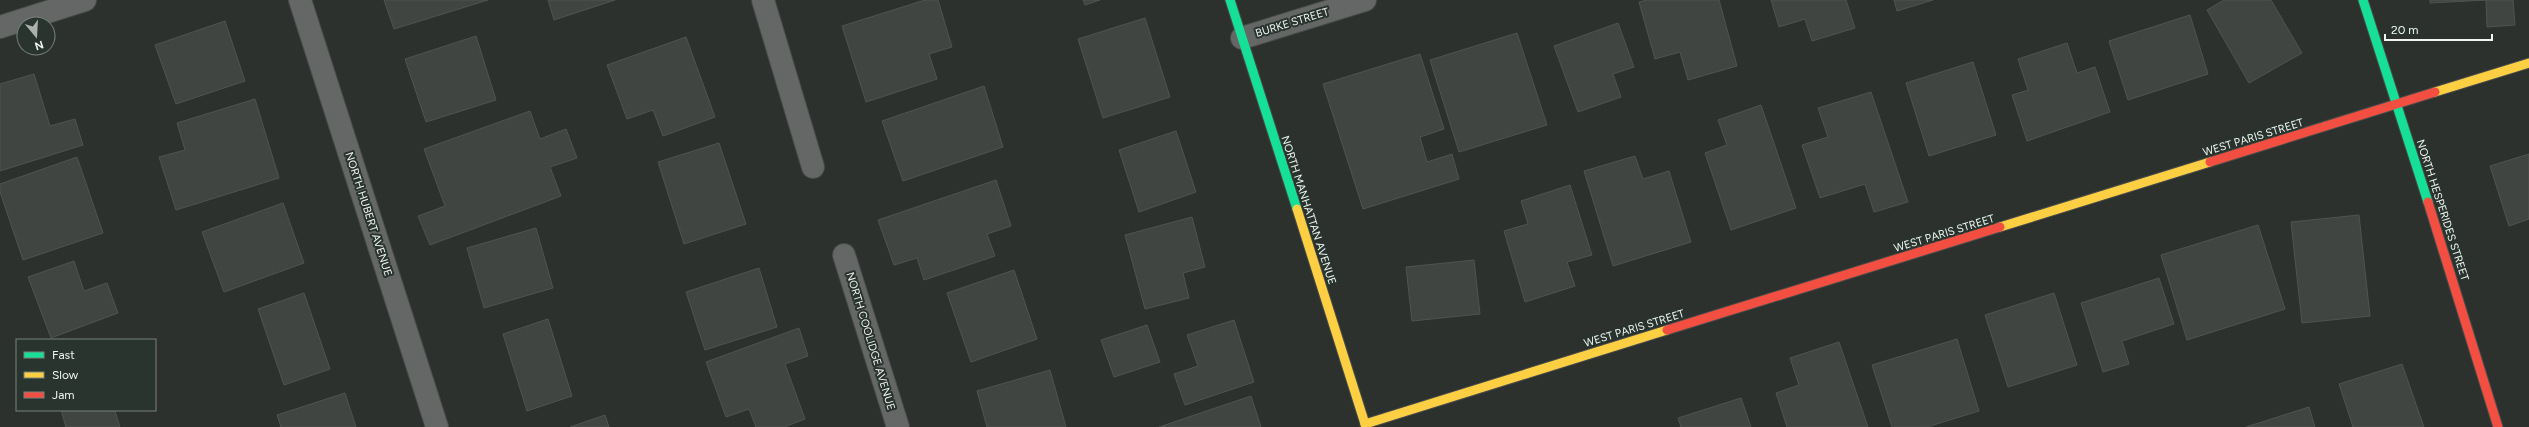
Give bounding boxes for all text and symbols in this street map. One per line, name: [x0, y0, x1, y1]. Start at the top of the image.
street label: BURKE STREET: [1254, 5, 1330, 40]
north arrow: [16, 16, 56, 56]
scale bar: [2385, 16, 2492, 42]
text: 20 m: [2391, 23, 2419, 37]
text: N: [33, 38, 45, 53]
street label: WEST PARIS STREET: [2201, 116, 2305, 159]
street label: NORTH MANHATTAN AVENUE: [1278, 134, 1339, 286]
street label: NORTH HESPERIDES STREET: [2414, 138, 2472, 282]
street label: NORTH HUBERT AVENUE: [342, 150, 395, 278]
street label: WEST PARIS STREET: [1892, 212, 1996, 255]
street label: NORTH COOLIDGE AVENUE: [843, 271, 898, 412]
street label: WEST PARIS STREET: [1582, 307, 1686, 350]
legend: [16, 339, 156, 411]
text: Fast: [52, 348, 75, 362]
text: Slow: [52, 368, 79, 382]
text: Jam: [52, 388, 75, 402]

